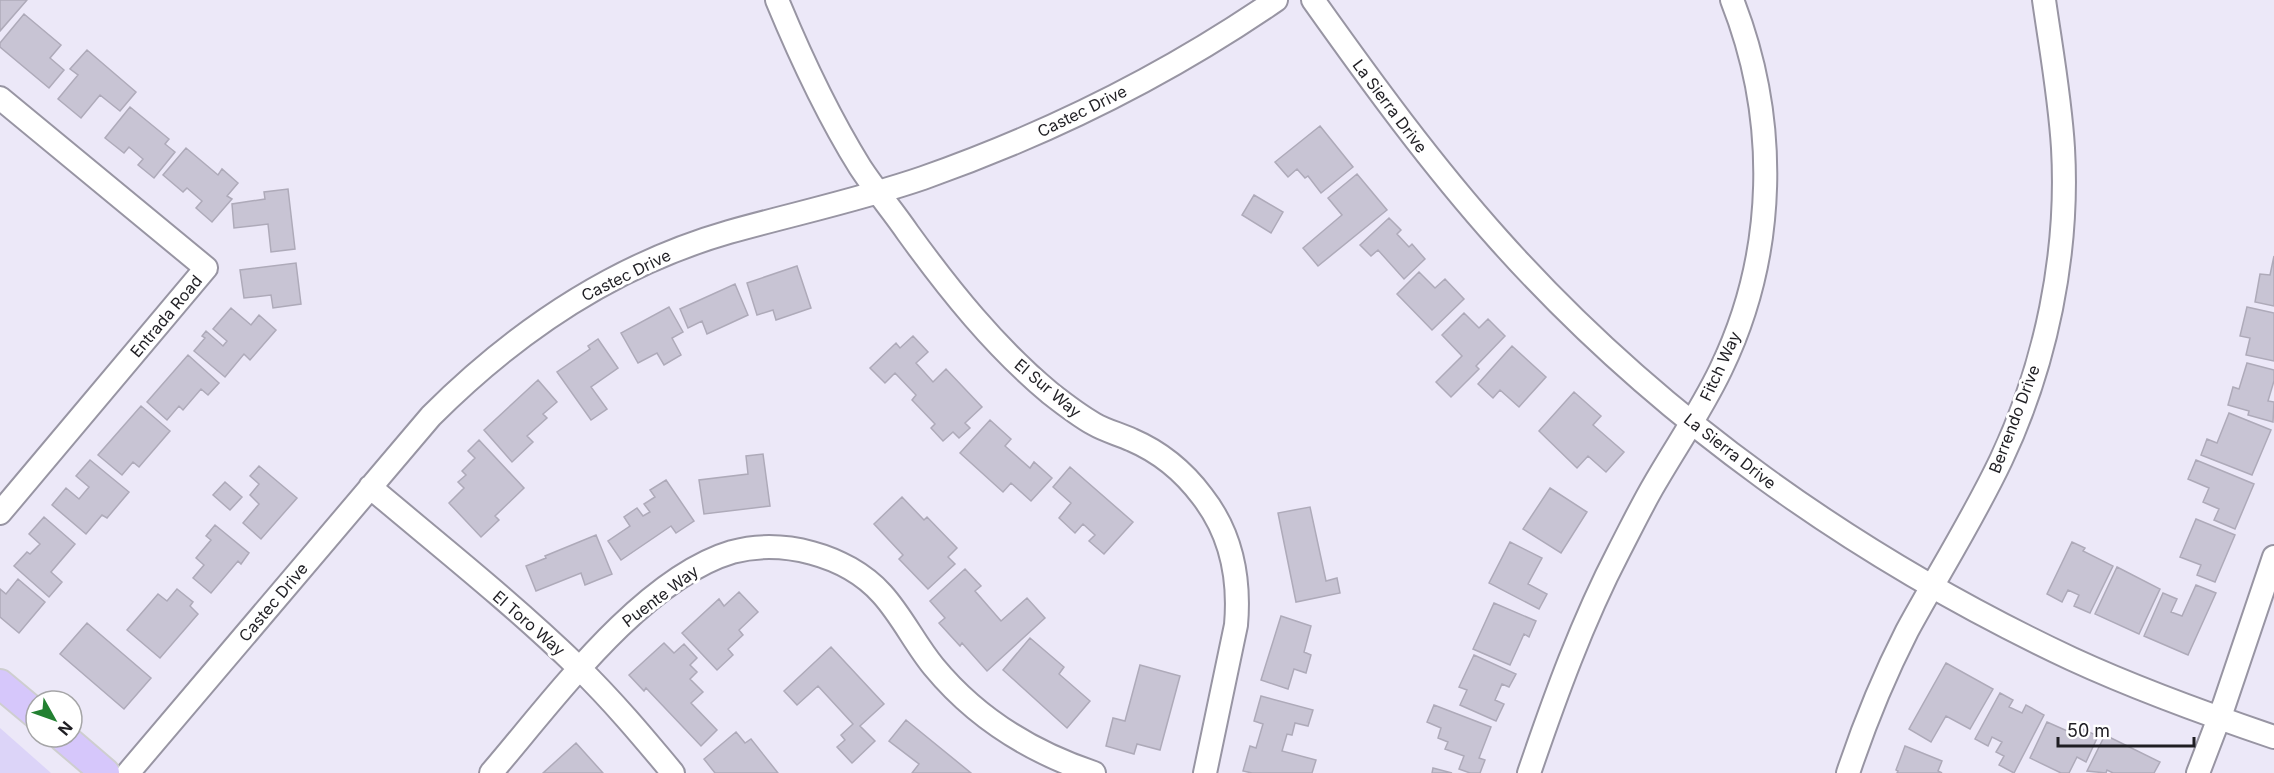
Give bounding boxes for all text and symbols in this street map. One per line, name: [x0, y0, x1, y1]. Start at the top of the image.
street label: La Sierra Drive: [1348, 55, 1432, 157]
street label: Castec Drive: [1034, 81, 1130, 141]
street label: Castec Drive: [578, 245, 674, 305]
street label: Entrada Road: [126, 271, 206, 361]
street label: Fitch Way: [1695, 328, 1745, 404]
street label: El Sur Way: [1011, 354, 1085, 422]
street label: Berrendo Drive: [1984, 362, 2044, 476]
street label: La Sierra Drive: [1680, 409, 1780, 493]
street label: Castec Drive: [234, 558, 312, 646]
street label: Puente Way: [618, 561, 702, 631]
street label: El Toro Way: [489, 586, 569, 660]
north arrow: [24, 689, 84, 749]
scale bar: [2058, 710, 2194, 748]
text: N: [54, 718, 77, 740]
text: 50 m: [2067, 720, 2110, 741]

